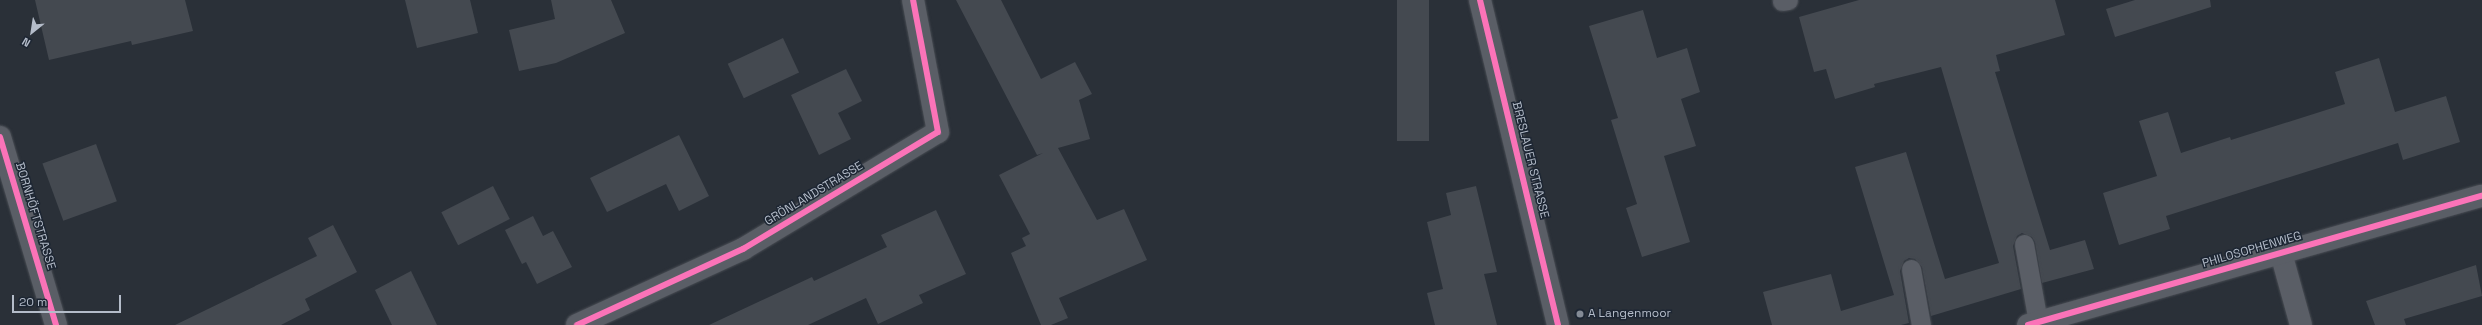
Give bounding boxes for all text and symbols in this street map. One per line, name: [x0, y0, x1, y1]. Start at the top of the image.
north arrow: [12, 12, 52, 52]
text: N: [19, 34, 33, 50]
street label: BRESLAUER STRASSE: [1509, 100, 1551, 220]
street label: GRÖNLANDSTRASSE: [762, 159, 866, 229]
street label: BORNHÖFTSTRASSE: [12, 161, 58, 271]
street label: PHILOSOPHENWEG: [2201, 229, 2303, 271]
scale bar: [14, 287, 123, 313]
text: 20 m: [19, 294, 47, 310]
place label: A Langenmoor: [1588, 307, 1671, 321]
marker: A Langenmoor: [1575, 309, 1585, 319]

